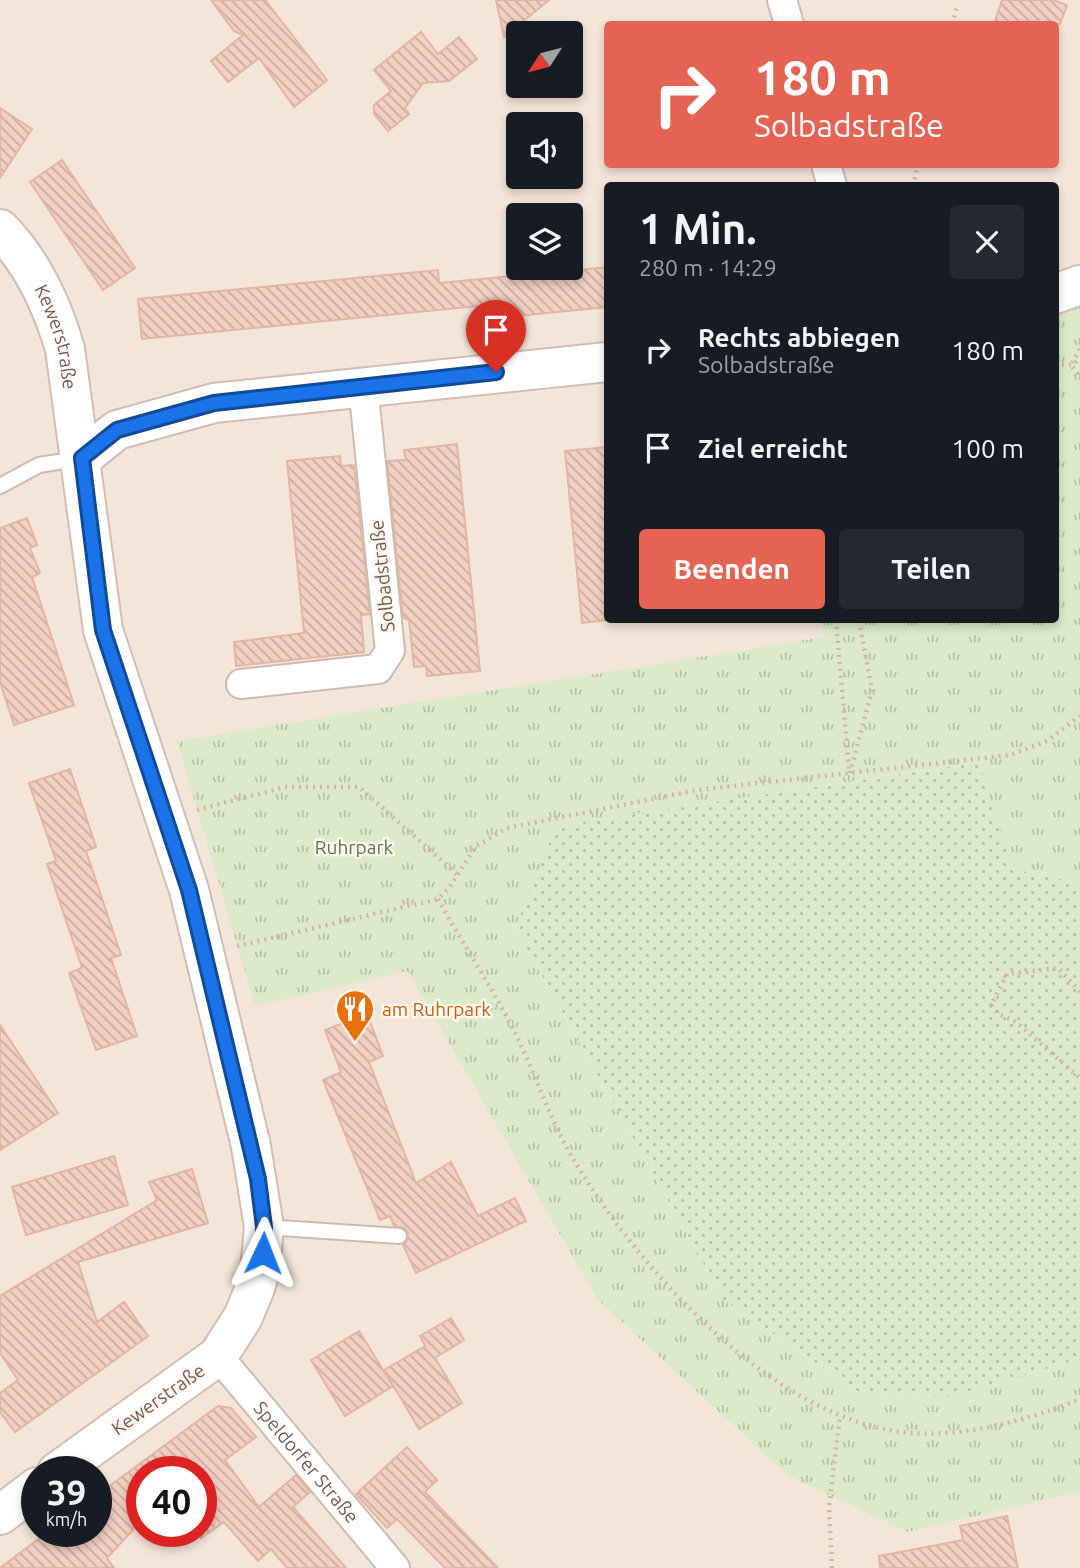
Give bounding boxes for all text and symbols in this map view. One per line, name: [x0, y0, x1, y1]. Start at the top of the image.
north arrow: [506, 21, 583, 98]
map controls: [506, 21, 583, 280]
icon: right: [639, 49, 730, 140]
text: 180 m: [754, 49, 891, 104]
text: Solbadstraße: [754, 107, 944, 143]
button: sound: [506, 112, 583, 189]
button: layers: [506, 203, 583, 280]
text: 1 Min.: [639, 205, 757, 252]
button: close: [950, 205, 1024, 279]
text: 280 m · 14:29: [639, 255, 777, 280]
street label: Kewerstraße: [30, 281, 81, 391]
pin: [466, 300, 526, 372]
icon: arrive: [477, 311, 515, 349]
text: Rechts abbiegen: [698, 323, 900, 352]
icon: right: [639, 331, 677, 369]
text: 180 m: [952, 336, 1024, 365]
text: Solbadstraße: [698, 352, 834, 377]
icon: arrive: [639, 429, 677, 467]
text: Ziel erreicht: [698, 434, 848, 463]
text: 100 m: [952, 434, 1024, 463]
street label: Solbadstraße: [365, 519, 399, 633]
button: Beenden: [639, 529, 825, 609]
button: Teilen: [839, 529, 1024, 609]
park label: Ruhrpark: [315, 836, 394, 858]
restaurant icon: am Ruhrpark: [334, 988, 376, 1043]
place label: am Ruhrpark: [382, 998, 491, 1020]
position arrow: [226, 1216, 300, 1290]
street label: Kewerstraße: [107, 1359, 209, 1439]
street label: Speldorfer Straße: [249, 1397, 364, 1527]
speed limit sign: 40: [126, 1456, 217, 1547]
text: 39: [47, 1472, 86, 1512]
text: km/h: [46, 1509, 87, 1529]

